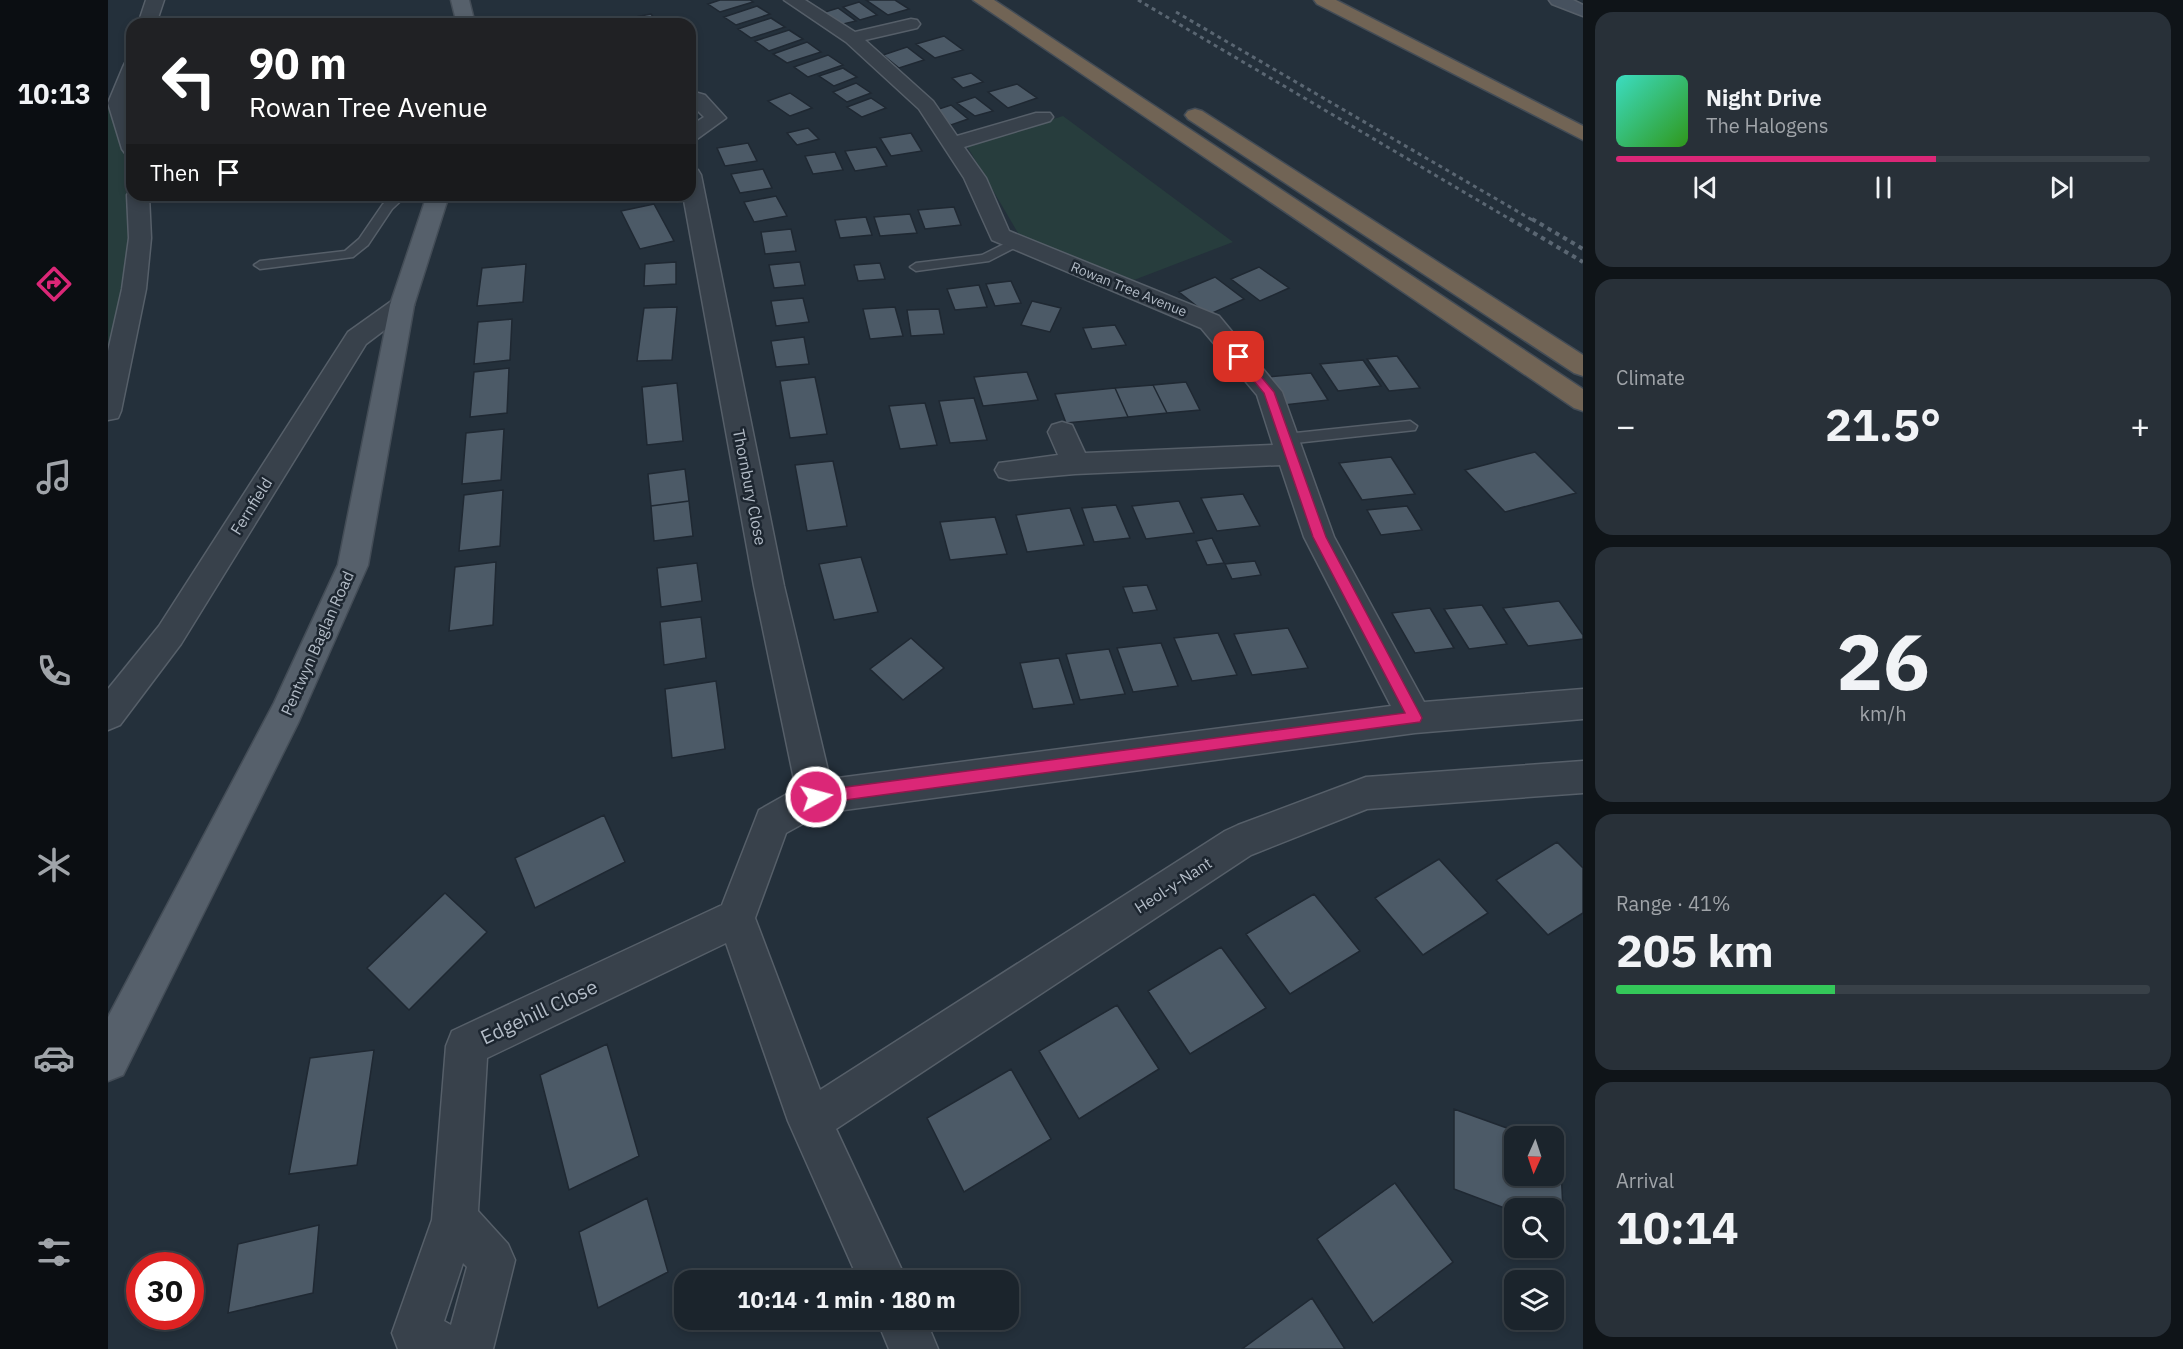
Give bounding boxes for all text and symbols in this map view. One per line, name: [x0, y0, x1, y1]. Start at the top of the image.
text: 90 m: [249, 36, 347, 91]
icon: left: [150, 42, 228, 120]
text: 10:13: [17, 76, 91, 111]
text: Night Drive: [1706, 83, 1822, 112]
text: Rowan Tree Avenue: [249, 89, 488, 124]
text: The Halogens: [1706, 112, 1828, 139]
icon: arrive: [212, 156, 245, 189]
text: Then: [150, 158, 200, 187]
icon: previous: [1689, 171, 1722, 204]
icon: pause: [1867, 171, 1900, 204]
icon: next: [2045, 171, 2078, 204]
street label: Rowan Tree Avenue: [1068, 257, 1190, 321]
icon: directions: [33, 263, 75, 305]
pin: [1213, 331, 1264, 382]
icon: arrive: [1222, 340, 1255, 373]
text: Climate: [1616, 364, 1685, 391]
text: 21.5°: [1825, 395, 1941, 453]
text: −: [1616, 404, 1636, 447]
text: +: [2130, 404, 2150, 447]
street label: Thornbury Close: [729, 427, 771, 547]
icon: music: [33, 456, 75, 498]
street label: Fernfield: [226, 474, 276, 538]
street label: Pentwyn Baglan Road: [276, 568, 358, 718]
text: 26: [1836, 610, 1930, 711]
icon: phone: [33, 650, 75, 692]
text: km/h: [1859, 700, 1907, 727]
position arrow: [784, 765, 848, 829]
icon: climate: [33, 844, 75, 886]
street label: Heol-y-Nant: [1131, 853, 1215, 917]
text: Range · 41%: [1616, 890, 1731, 917]
text: 205 km: [1616, 921, 1774, 979]
street label: Edgehill Close: [476, 973, 602, 1050]
icon: car: [33, 1037, 75, 1079]
north arrow: [1504, 1126, 1564, 1186]
map controls: [1504, 1126, 1564, 1330]
text: Arrival: [1616, 1167, 1674, 1194]
button: search: [1504, 1198, 1564, 1258]
text: 10:14: [1616, 1198, 1739, 1256]
icon: filters: [33, 1231, 75, 1273]
speed limit sign: 30: [126, 1252, 204, 1330]
button: layers: [1504, 1270, 1564, 1330]
text: 10:14 · 1 min · 180 m: [737, 1285, 956, 1314]

